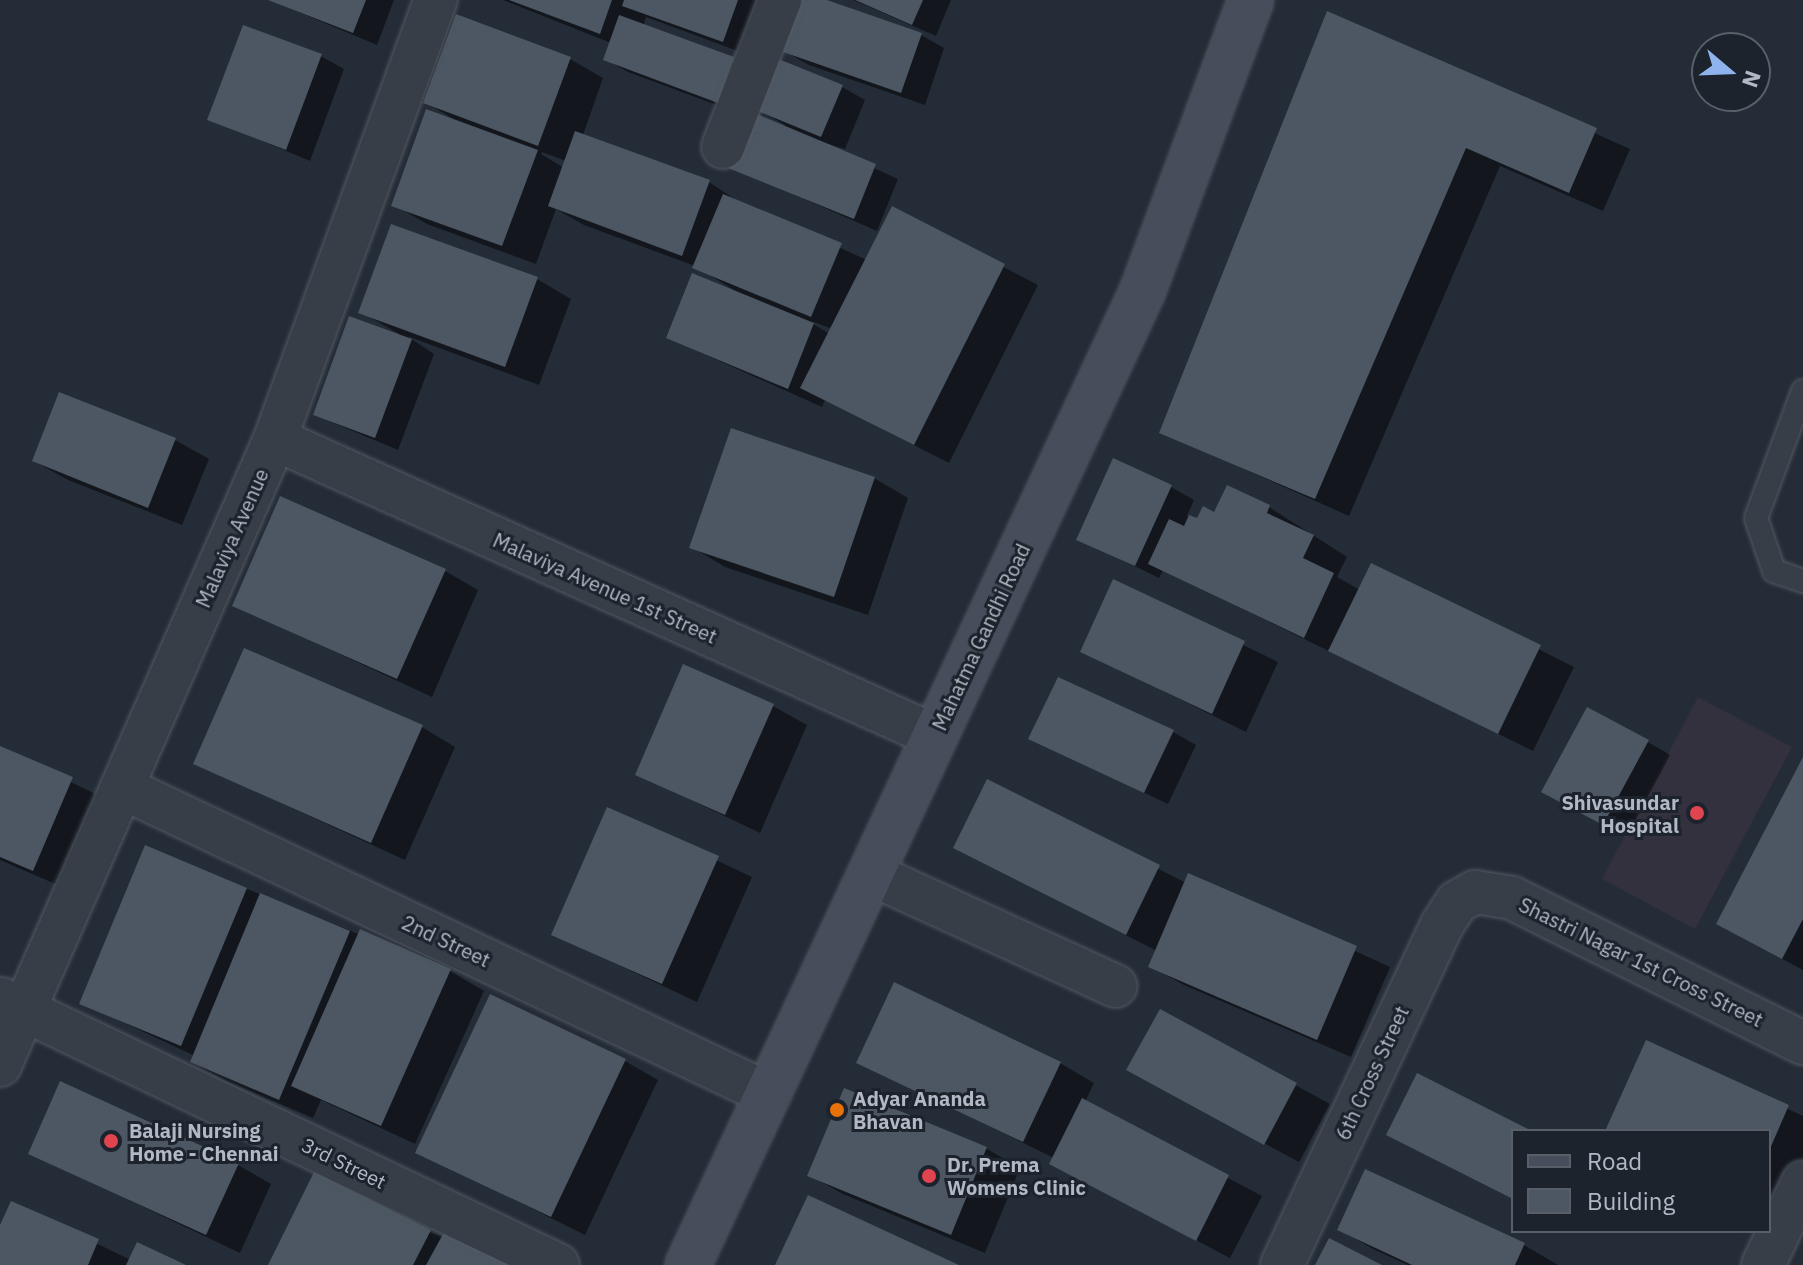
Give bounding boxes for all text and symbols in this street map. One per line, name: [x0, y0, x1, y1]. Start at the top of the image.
north arrow: [1691, 32, 1771, 112]
text: N: [1736, 67, 1769, 92]
street label: Malaviya Avenue: [191, 465, 273, 611]
street label: Malaviya Avenue 1st Street: [489, 528, 721, 648]
street label: Mahatma Gandhi Road: [927, 540, 1035, 734]
place label: Shivasundar Hospital: [1561, 790, 1679, 837]
marker: Shivasundar Hospital: [1686, 802, 1708, 824]
street label: Shastri Nagar 1st Cross Street: [1515, 892, 1767, 1032]
street label: 2nd Street: [398, 910, 494, 972]
street label: 6th Cross Street: [1331, 1002, 1413, 1144]
place label: Adyar Ananda Bhavan: [853, 1086, 986, 1133]
marker: Adyar Ananda Bhavan: [828, 1101, 846, 1119]
place label: Balaji Nursing Home - Chennai: [129, 1118, 278, 1165]
legend: [1511, 1129, 1771, 1233]
marker: Balaji Nursing Home - Chennai: [100, 1130, 122, 1152]
street label: 3rd Street: [298, 1132, 390, 1194]
text: Road: [1587, 1145, 1642, 1177]
place label: Dr. Prema Womens Clinic: [947, 1152, 1086, 1199]
marker: Dr. Prema Womens Clinic: [918, 1165, 940, 1187]
text: Building: [1587, 1185, 1675, 1217]

